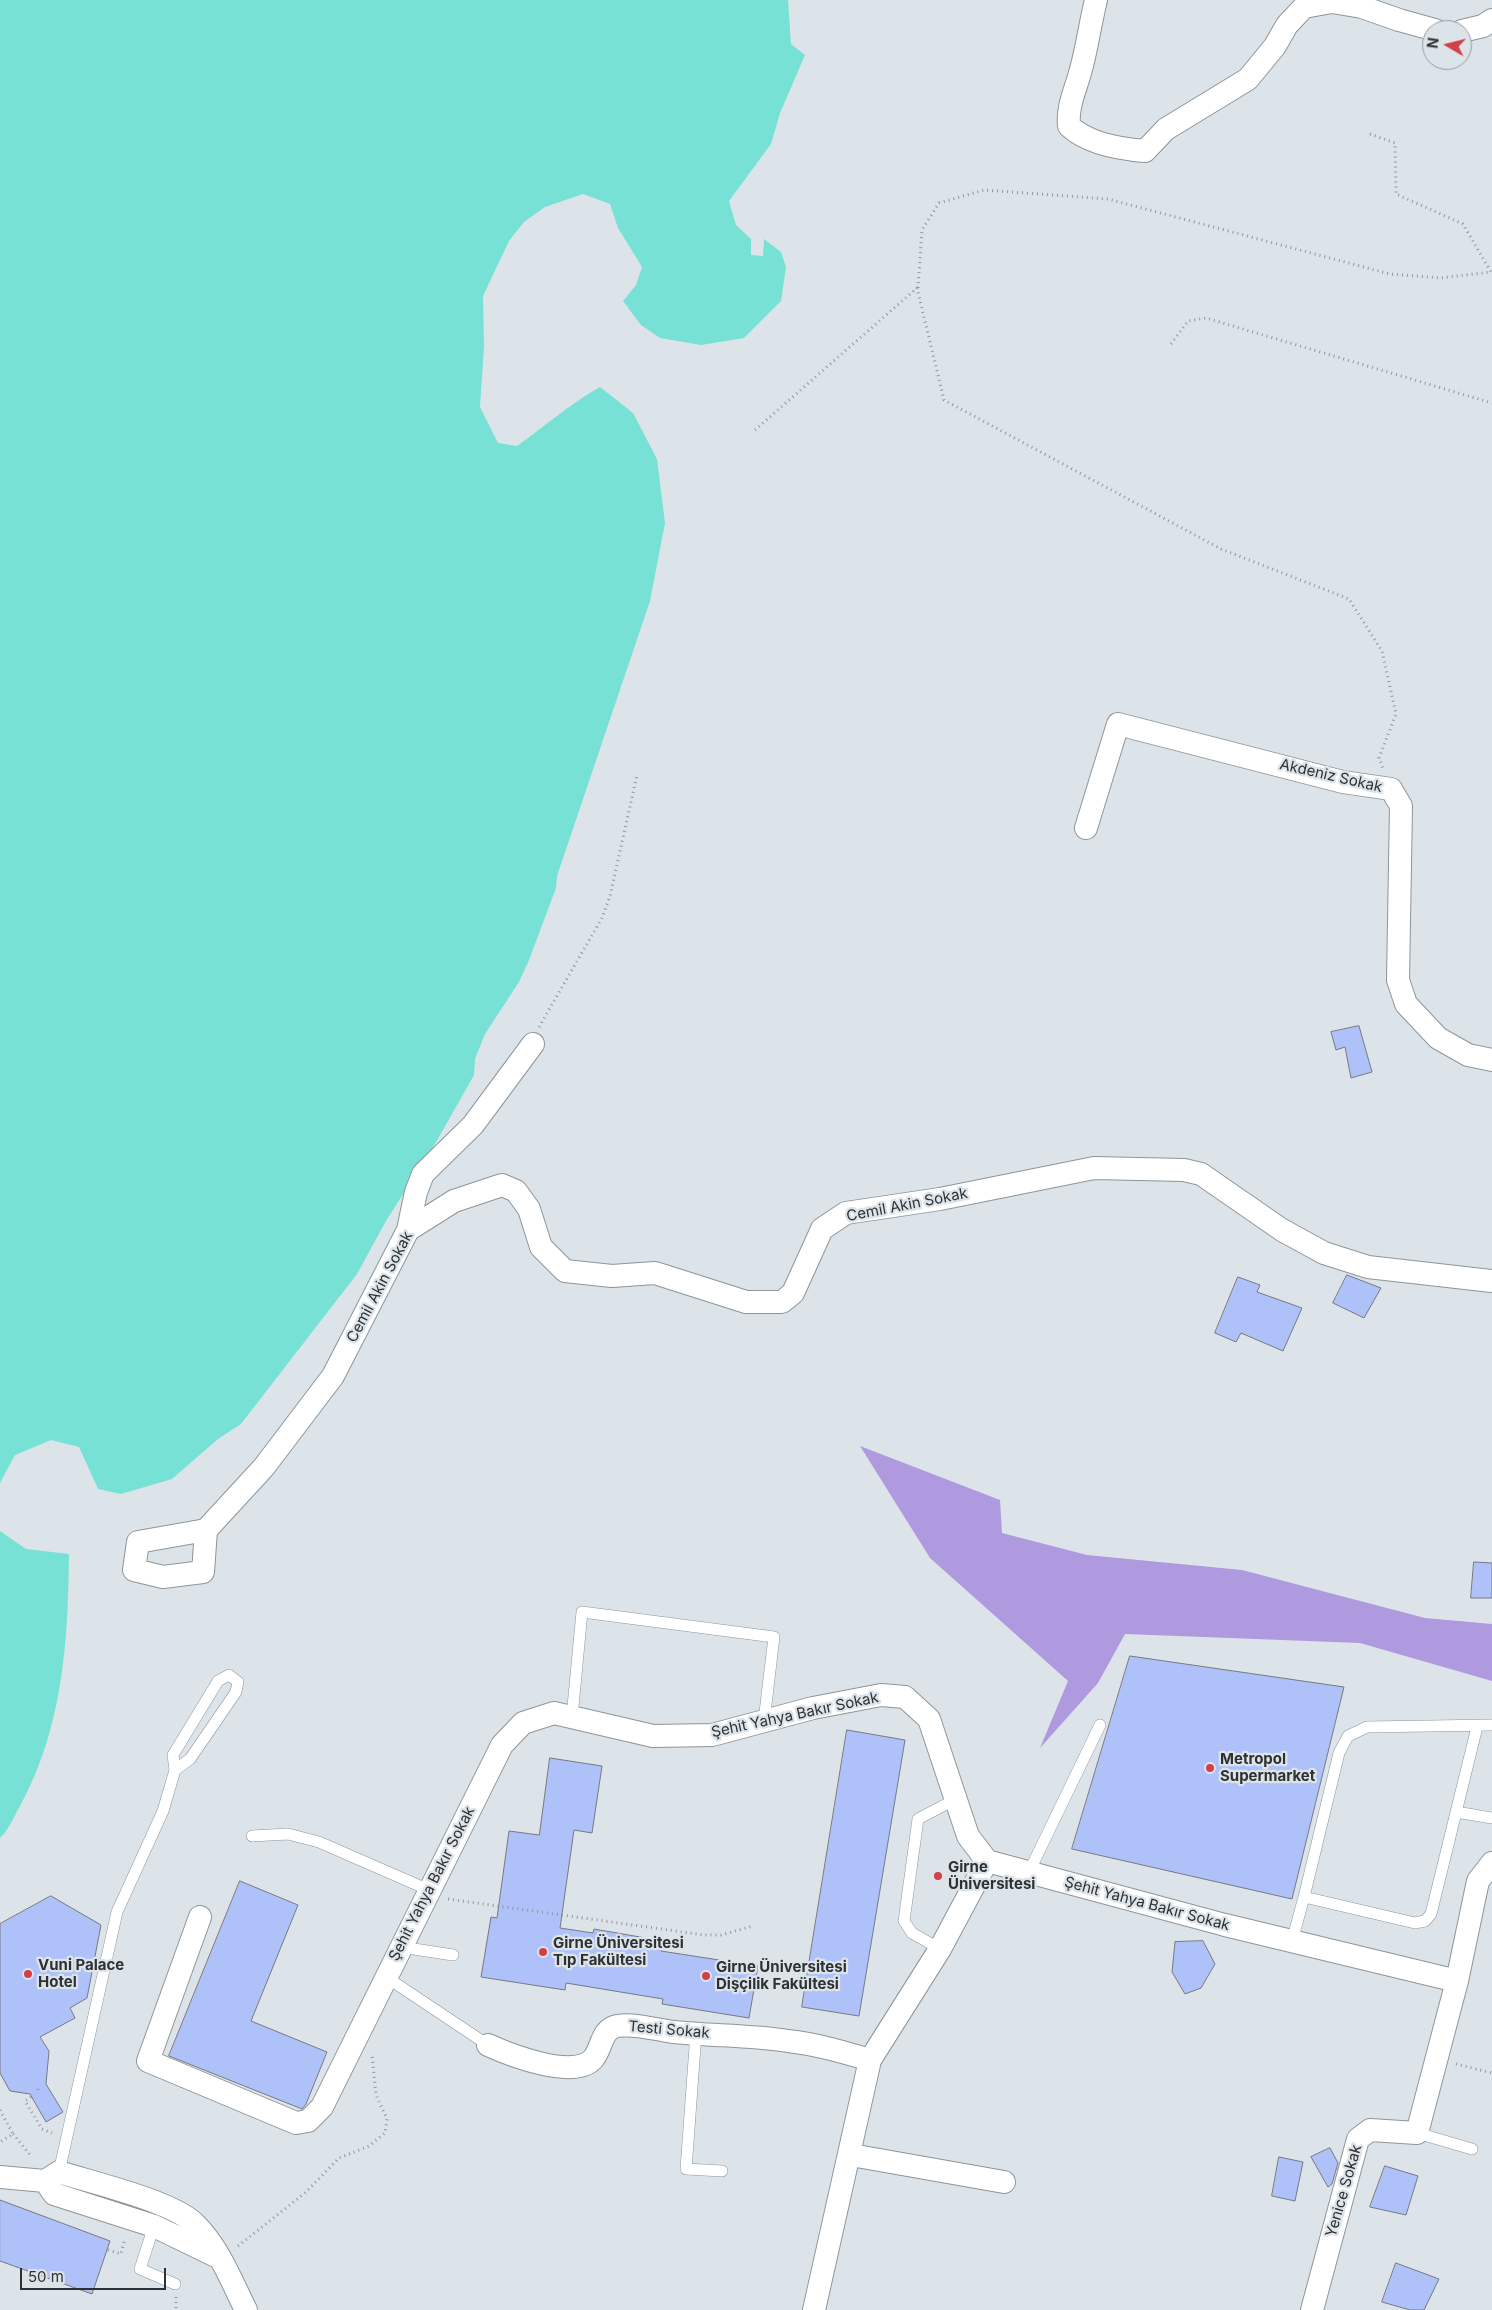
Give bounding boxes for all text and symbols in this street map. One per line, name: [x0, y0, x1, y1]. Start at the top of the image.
north arrow: [1422, 20, 1472, 70]
text: N: [1423, 37, 1442, 49]
street label: Akdeniz Sokak: [1278, 755, 1384, 797]
street label: Cemil Akin Sokak: [845, 1184, 969, 1226]
street label: Cemil Akin Sokak: [343, 1228, 417, 1346]
street label: Şehit Yahya Bakır Sokak: [710, 1688, 880, 1742]
place label: Metropol Supermarket: [1220, 1750, 1315, 1785]
marker: Metropol Supermarket: [1204, 1762, 1216, 1774]
street label: Şehit Yahya Bakır Sokak: [385, 1804, 479, 1964]
place label: Girne Üniversitesi: [948, 1858, 1035, 1893]
marker: Girne Üniversitesi: [932, 1870, 944, 1882]
street label: Şehit Yahya Bakır Sokak: [1062, 1873, 1232, 1935]
place label: Girne Üniversitesi Tıp Fakültesi: [553, 1934, 684, 1969]
marker: Girne Üniversitesi Tıp Fakültesi: [537, 1946, 549, 1958]
place label: Vuni Palace Hotel: [38, 1956, 124, 1991]
place label: Girne Üniversitesi Dişçilik Fakültesi: [716, 1958, 847, 1993]
marker: Vuni Palace Hotel: [22, 1968, 34, 1980]
marker: Girne Üniversitesi Dişçilik Fakültesi: [700, 1970, 712, 1982]
street label: Testi Sokak: [628, 2017, 710, 2043]
street label: Yenice Sokak: [1322, 2143, 1366, 2239]
scale bar: [22, 2258, 169, 2290]
text: 50 m: [28, 2267, 64, 2286]

